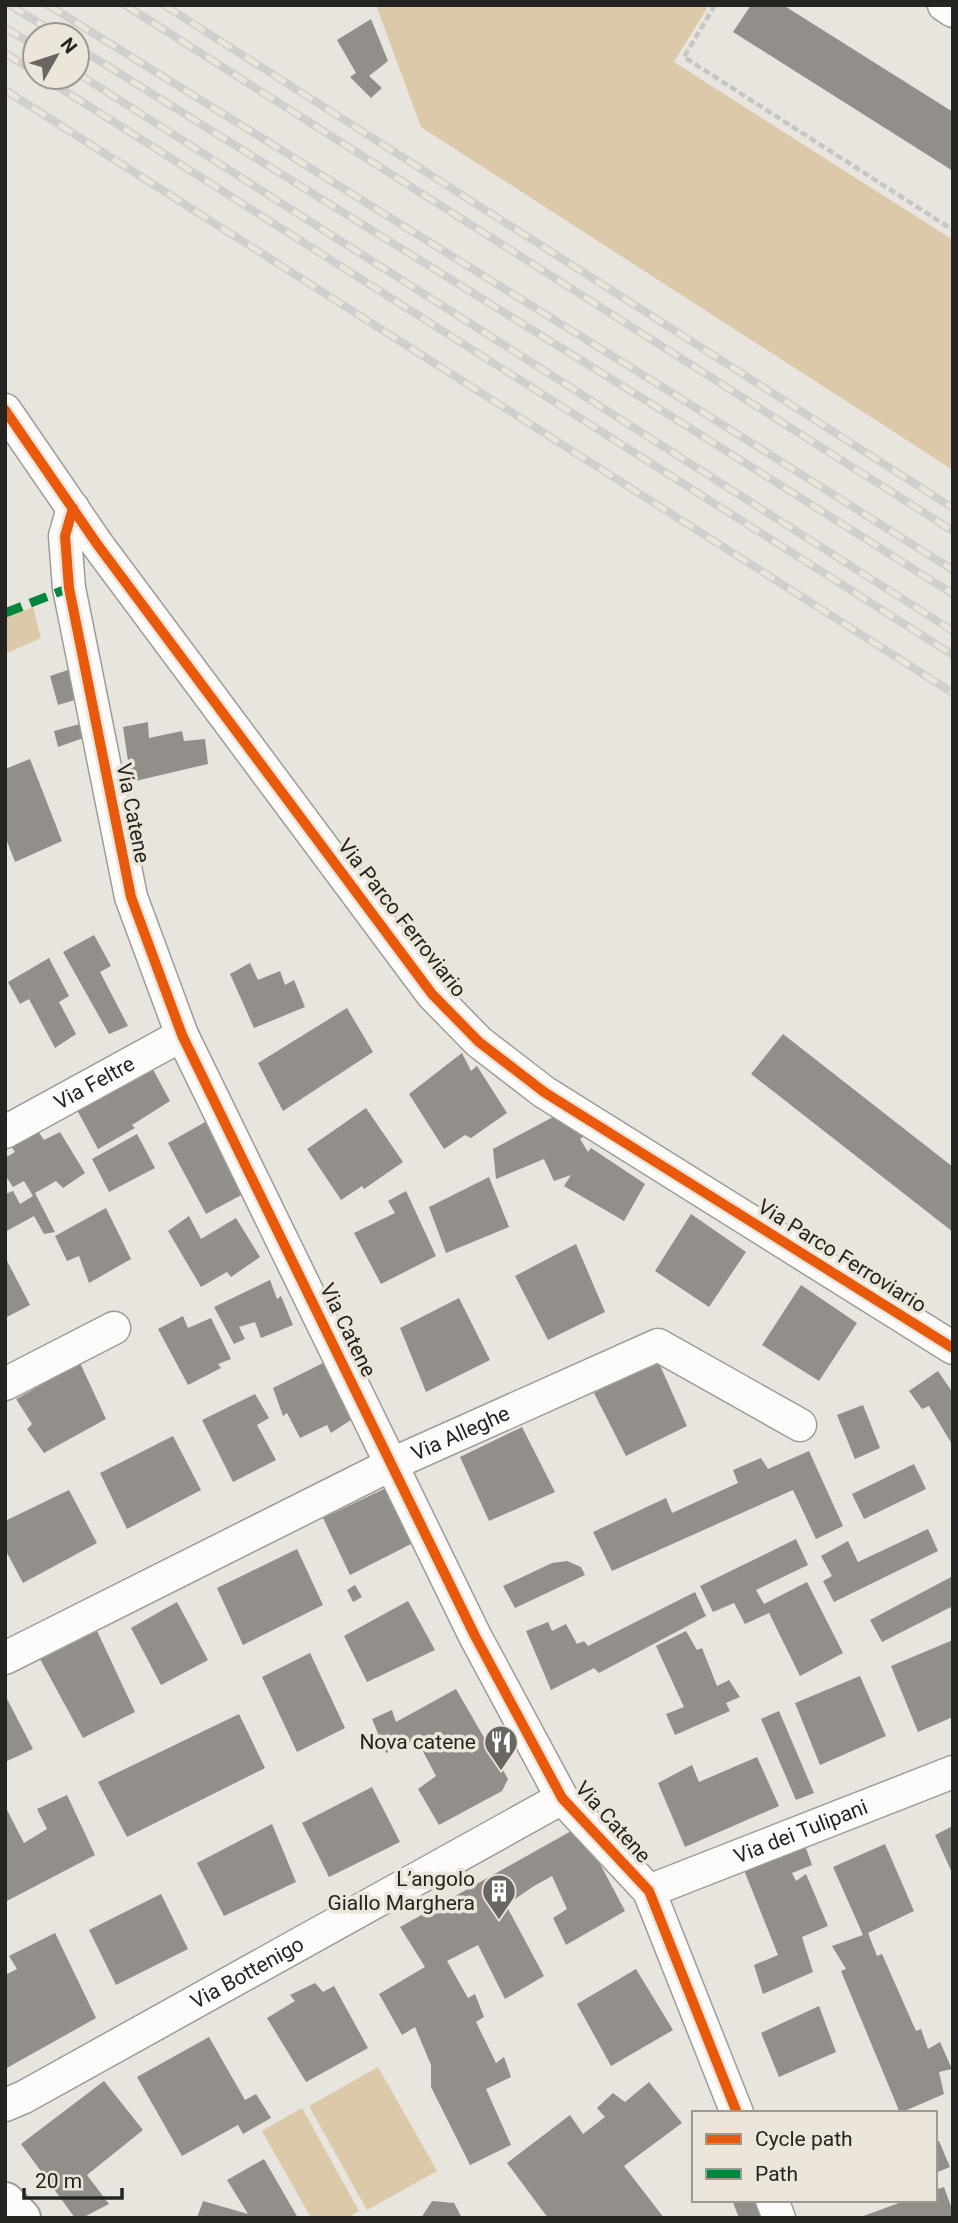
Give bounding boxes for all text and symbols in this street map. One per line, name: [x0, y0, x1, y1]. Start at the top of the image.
north arrow: [21, 21, 91, 91]
text: N: [56, 33, 82, 58]
street label: Via Catene: [112, 761, 154, 865]
street label: Via Parco Ferroviario: [333, 834, 471, 1002]
street label: Via Feltre: [50, 1051, 139, 1115]
street label: Via Parco Ferroviario: [753, 1194, 931, 1318]
street label: Via Catene: [315, 1279, 381, 1381]
street label: Via Alleghe: [408, 1401, 513, 1466]
restaurant icon: Nova catene: [482, 1723, 520, 1772]
place label: Nova catene: [359, 1730, 476, 1754]
street label: Via Catene: [570, 1776, 656, 1868]
street label: Via dei Tulipani: [731, 1795, 871, 1869]
place label: L’angolo Giallo Marghera: [327, 1867, 475, 1915]
building icon: L’angolo Giallo Marghera: [480, 1872, 518, 1921]
street label: Via Bottenigo: [187, 1932, 308, 2014]
legend: [692, 2111, 937, 2202]
text: Cycle path: [755, 2127, 853, 2151]
scale bar: [24, 2156, 122, 2200]
text: Path: [755, 2162, 798, 2186]
text: 20 m: [35, 2169, 82, 2193]

